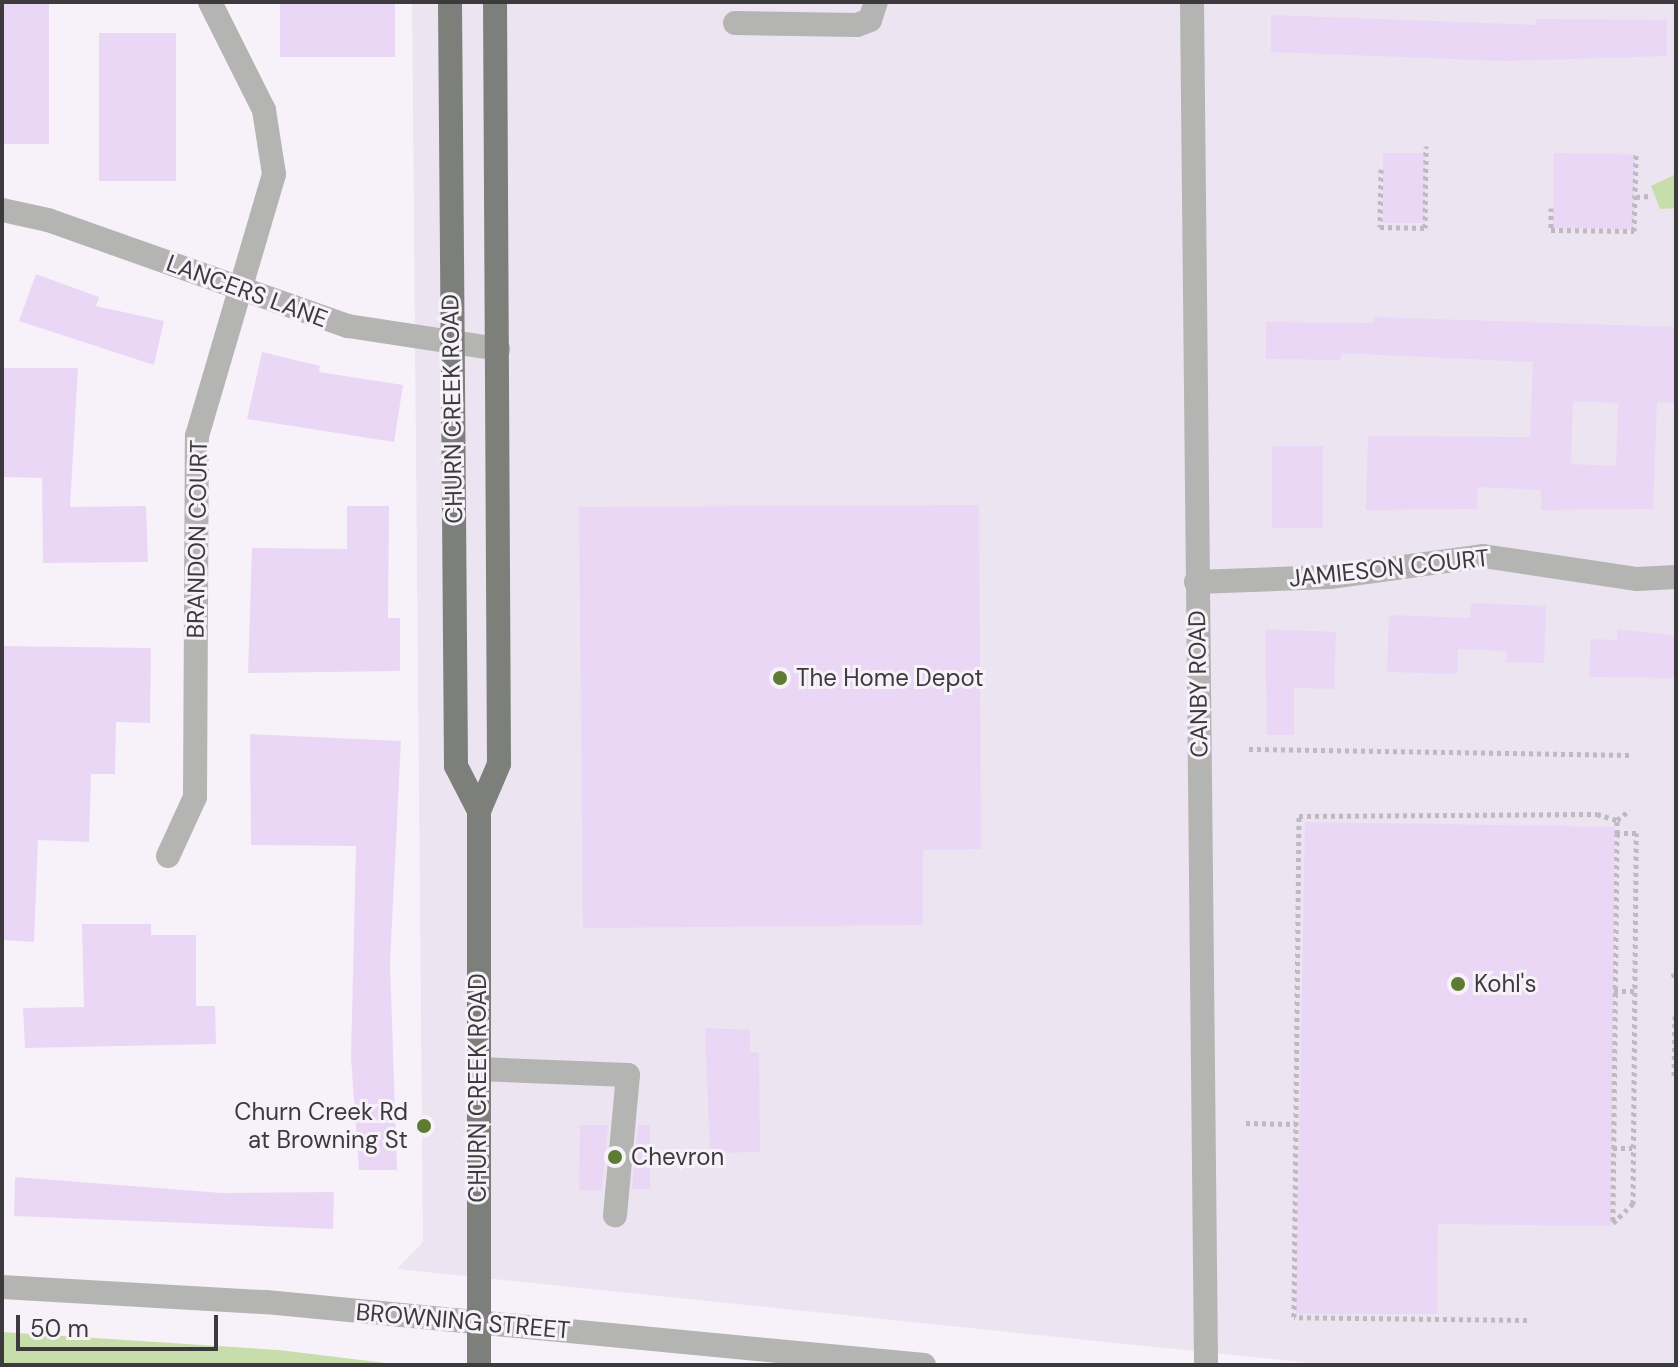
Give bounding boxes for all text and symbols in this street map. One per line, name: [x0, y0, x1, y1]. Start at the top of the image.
street label: LANCERS LANE: [163, 249, 331, 333]
street label: CHURN CREEK ROAD: [436, 294, 468, 524]
street label: BRANDON COURT: [181, 439, 213, 639]
street label: JAMIESON COURT: [1287, 543, 1491, 593]
street label: CANBY ROAD: [1182, 610, 1214, 758]
place label: The Home Depot: [796, 664, 984, 692]
marker: The Home Depot: [771, 669, 789, 687]
place label: Kohl's: [1474, 970, 1536, 998]
street label: CHURN CREEK ROAD: [464, 973, 492, 1203]
marker: Kohl's: [1449, 975, 1467, 993]
place label: Churn Creek Rd at Browning St: [234, 1098, 408, 1154]
marker: Churn Creek Rd at Browning St: [415, 1117, 433, 1135]
place label: Chevron: [631, 1143, 724, 1171]
marker: Chevron: [606, 1148, 624, 1166]
street label: BROWNING STREET: [355, 1297, 571, 1345]
scale bar: [20, 1299, 222, 1349]
text: 50 m: [30, 1313, 89, 1344]

